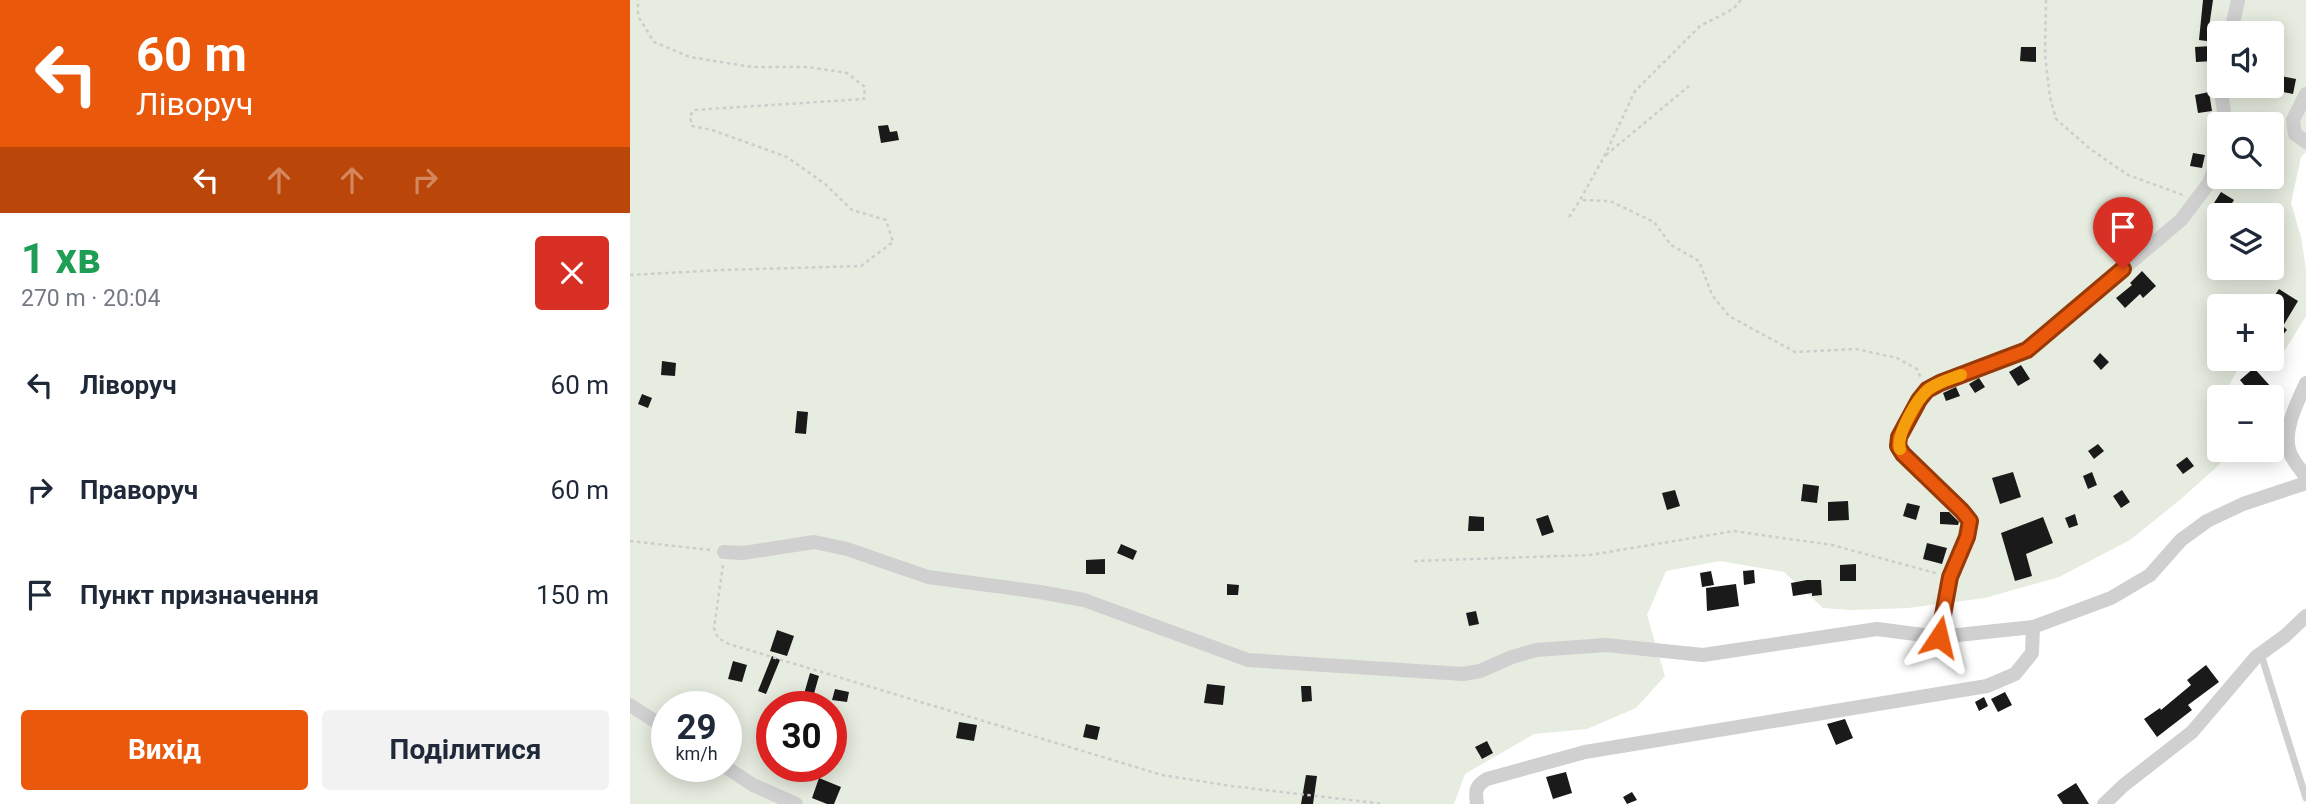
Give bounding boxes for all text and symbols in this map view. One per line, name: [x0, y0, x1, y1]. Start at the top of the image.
map controls: [2207, 21, 2284, 462]
button: sound: [2207, 21, 2284, 98]
text: 60 m: [136, 26, 247, 83]
icon: left: [21, 28, 112, 119]
text: Ліворуч: [136, 85, 253, 123]
button: search: [2207, 112, 2284, 189]
icon: left: [187, 161, 225, 199]
icon: ahead: [260, 161, 298, 199]
icon: ahead: [333, 161, 371, 199]
icon: right: [406, 161, 444, 199]
pin: [2093, 197, 2153, 269]
button: layers: [2207, 203, 2284, 280]
icon: arrive: [2104, 208, 2142, 246]
text: 1 хв: [21, 234, 101, 283]
button: close: [535, 236, 609, 310]
text: 270 m · 20:04: [21, 285, 160, 312]
button: +: [2207, 294, 2284, 371]
icon: left: [21, 366, 59, 404]
text: Ліворуч: [80, 370, 177, 400]
text: 60 m: [551, 370, 609, 400]
button: −: [2207, 385, 2284, 462]
icon: right: [21, 471, 59, 509]
text: Праворуч: [80, 475, 198, 505]
text: 60 m: [551, 475, 609, 505]
icon: arrive: [21, 576, 59, 614]
text: Пункт призначення: [80, 580, 319, 610]
text: 150 m: [536, 580, 609, 610]
position arrow: [1902, 600, 1976, 674]
speed limit sign: 30: [756, 691, 847, 782]
text: 29: [676, 707, 717, 748]
button: Вихід: [21, 710, 308, 790]
button: Поділитися: [322, 710, 609, 790]
text: km/h: [675, 743, 718, 764]

